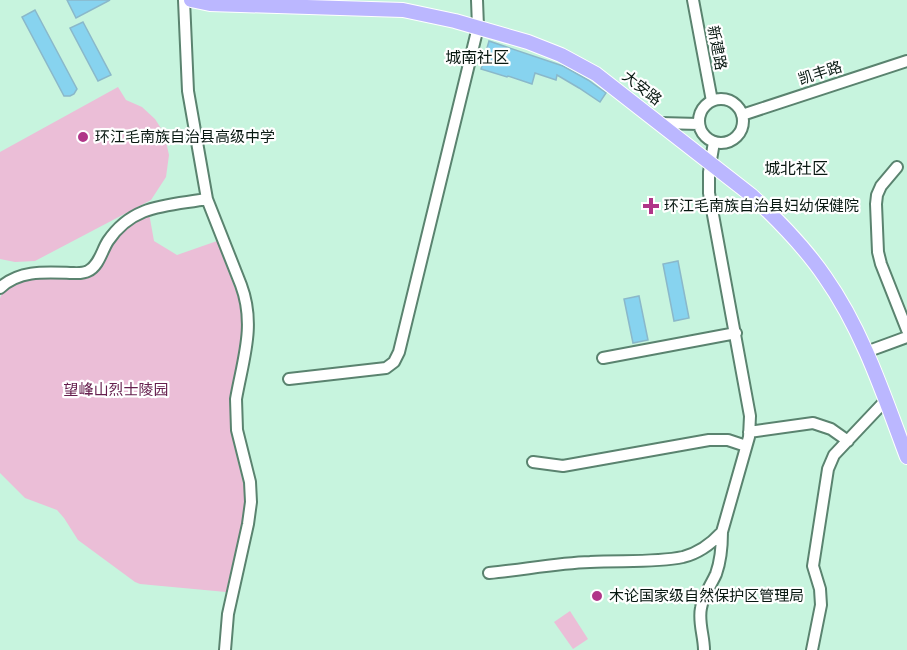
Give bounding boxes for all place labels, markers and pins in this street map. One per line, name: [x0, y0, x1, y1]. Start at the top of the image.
place label: 环江毛南族自治县高级中学: [95, 128, 275, 145]
marker: 环江毛南族自治县高级中学: [76, 130, 90, 144]
marker: 环江毛南族自治县妇幼保健院: [642, 197, 660, 215]
place label: 环江毛南族自治县妇幼保健院: [664, 197, 859, 214]
place label: 木论国家级自然保护区管理局: [609, 587, 804, 604]
marker: 木论国家级自然保护区管理局: [590, 589, 604, 603]

